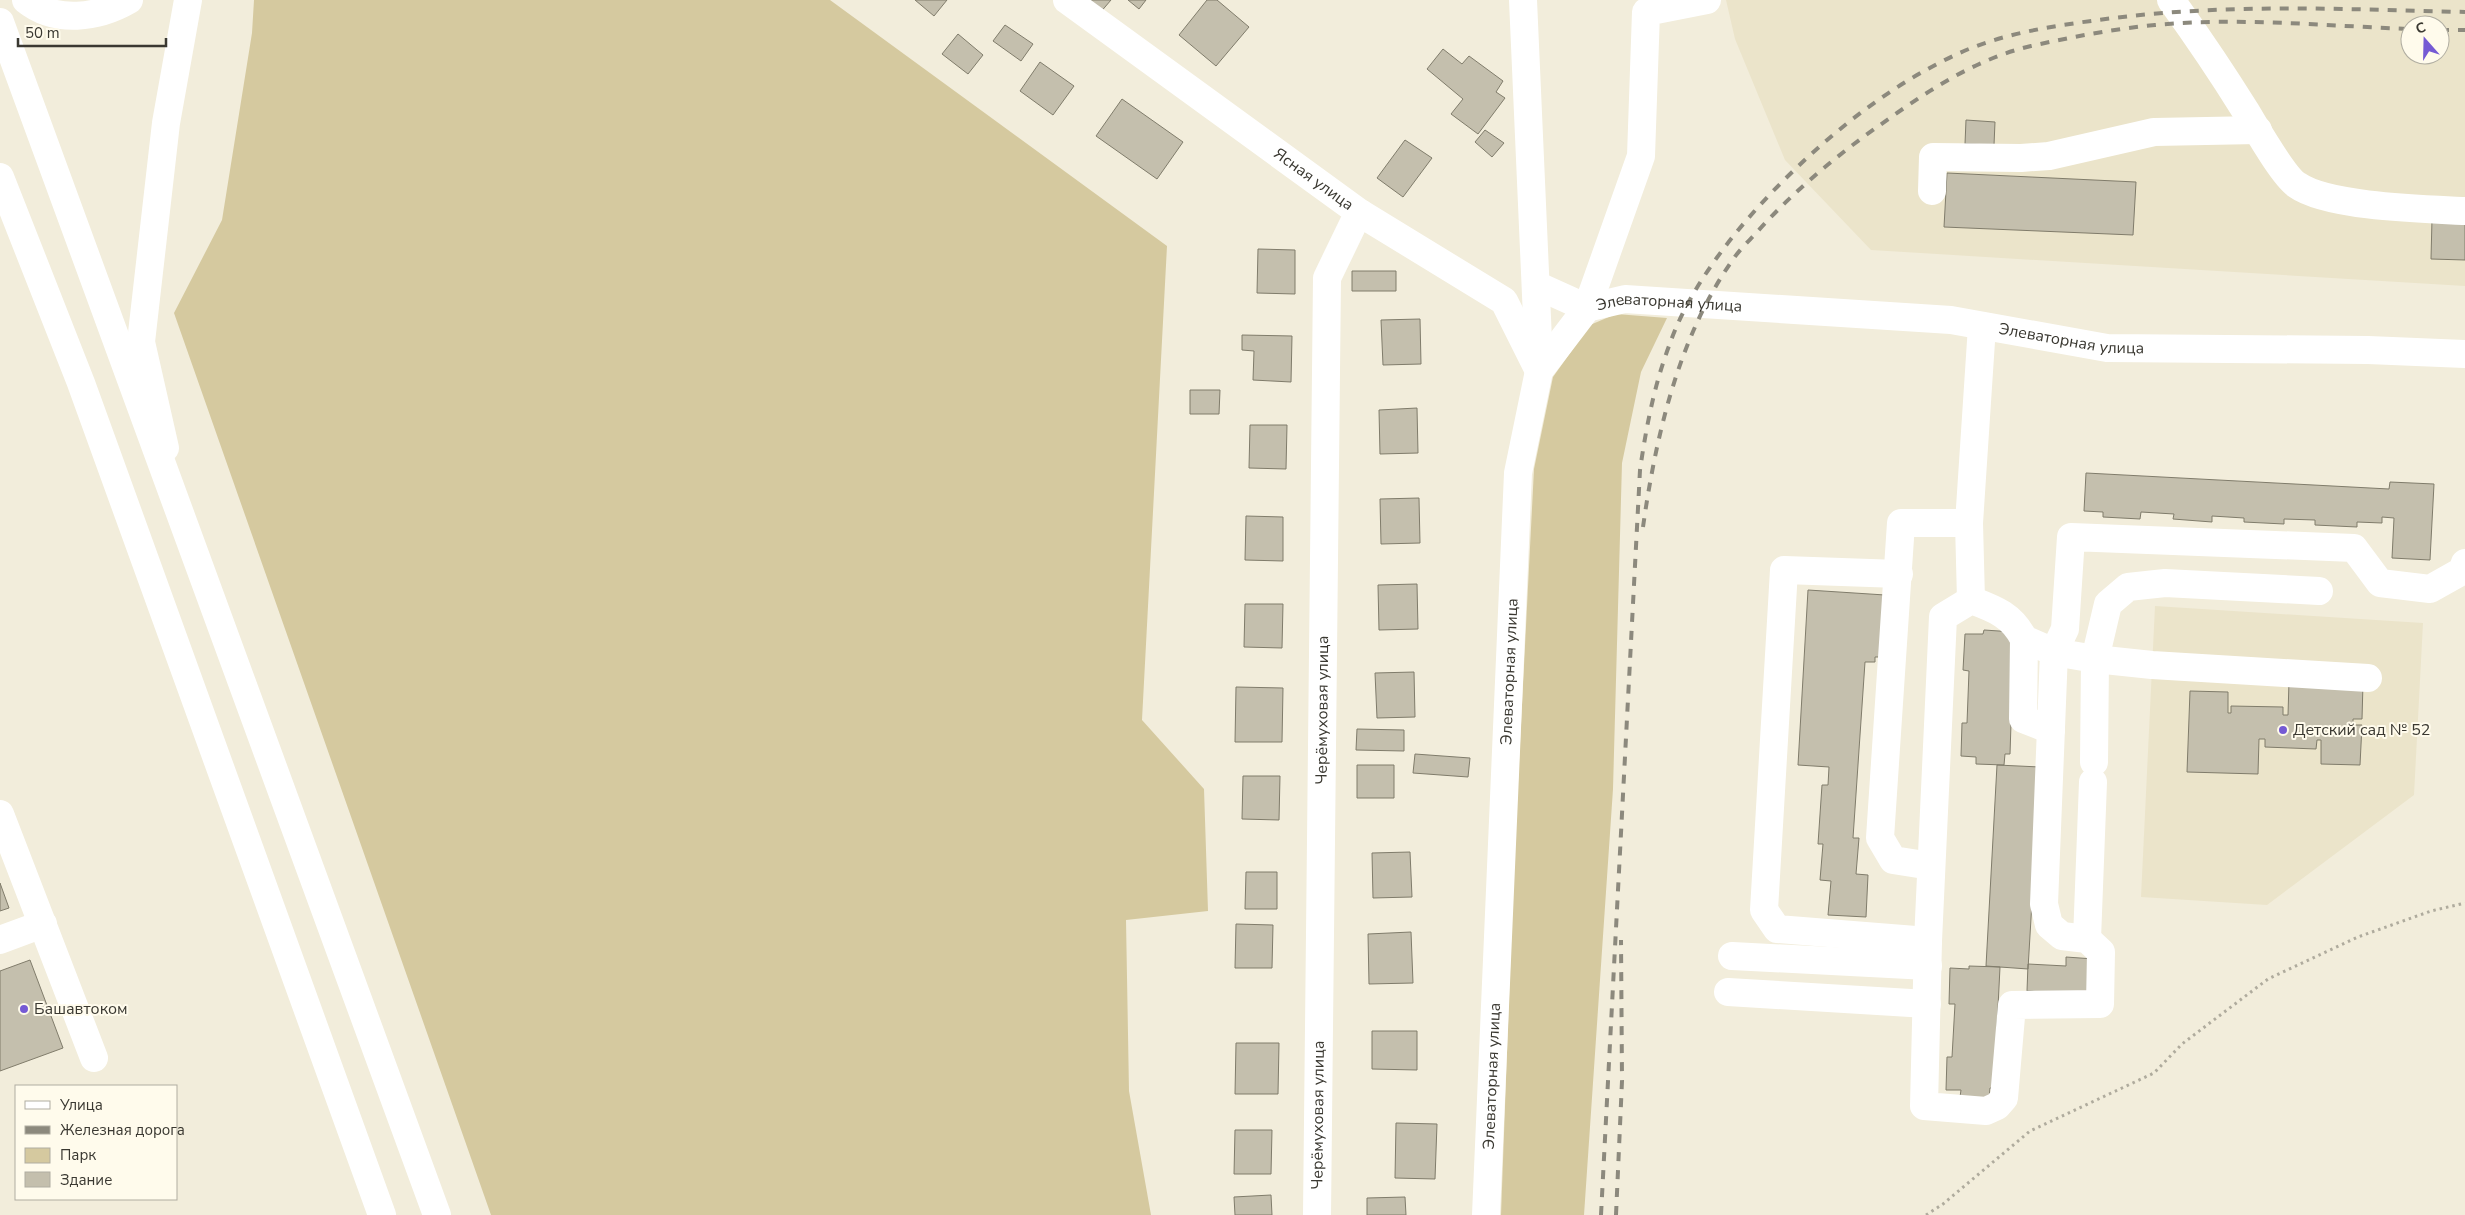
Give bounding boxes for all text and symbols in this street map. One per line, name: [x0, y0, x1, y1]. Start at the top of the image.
scale bar: [18, 15, 165, 47]
north arrow: [2400, 15, 2450, 65]
text: С: [2413, 18, 2429, 39]
text: 50 m: [25, 23, 60, 43]
street label: Ясная улица: [1269, 143, 1358, 216]
street label: Элеваторная улица: [1594, 288, 1743, 318]
street label: Элеваторная улица: [1997, 318, 2144, 359]
street label: Элеваторная улица: [1495, 598, 1524, 745]
street label: Черёмуховая улица: [1311, 636, 1334, 785]
place label: Детский сад № 52: [2293, 719, 2430, 741]
marker: Детский сад № 52: [2277, 724, 2289, 736]
place label: Башавтоком: [34, 998, 128, 1020]
street label: Элеваторная улица: [1478, 1002, 1506, 1150]
marker: Башавтоком: [18, 1003, 30, 1015]
street label: Черёмуховая улица: [1306, 1040, 1330, 1190]
legend: [15, 1085, 178, 1200]
text: Улица: [59, 1095, 103, 1115]
text: Железная дорога: [60, 1120, 185, 1140]
text: Парк: [60, 1145, 96, 1165]
text: Здание: [60, 1170, 112, 1190]

